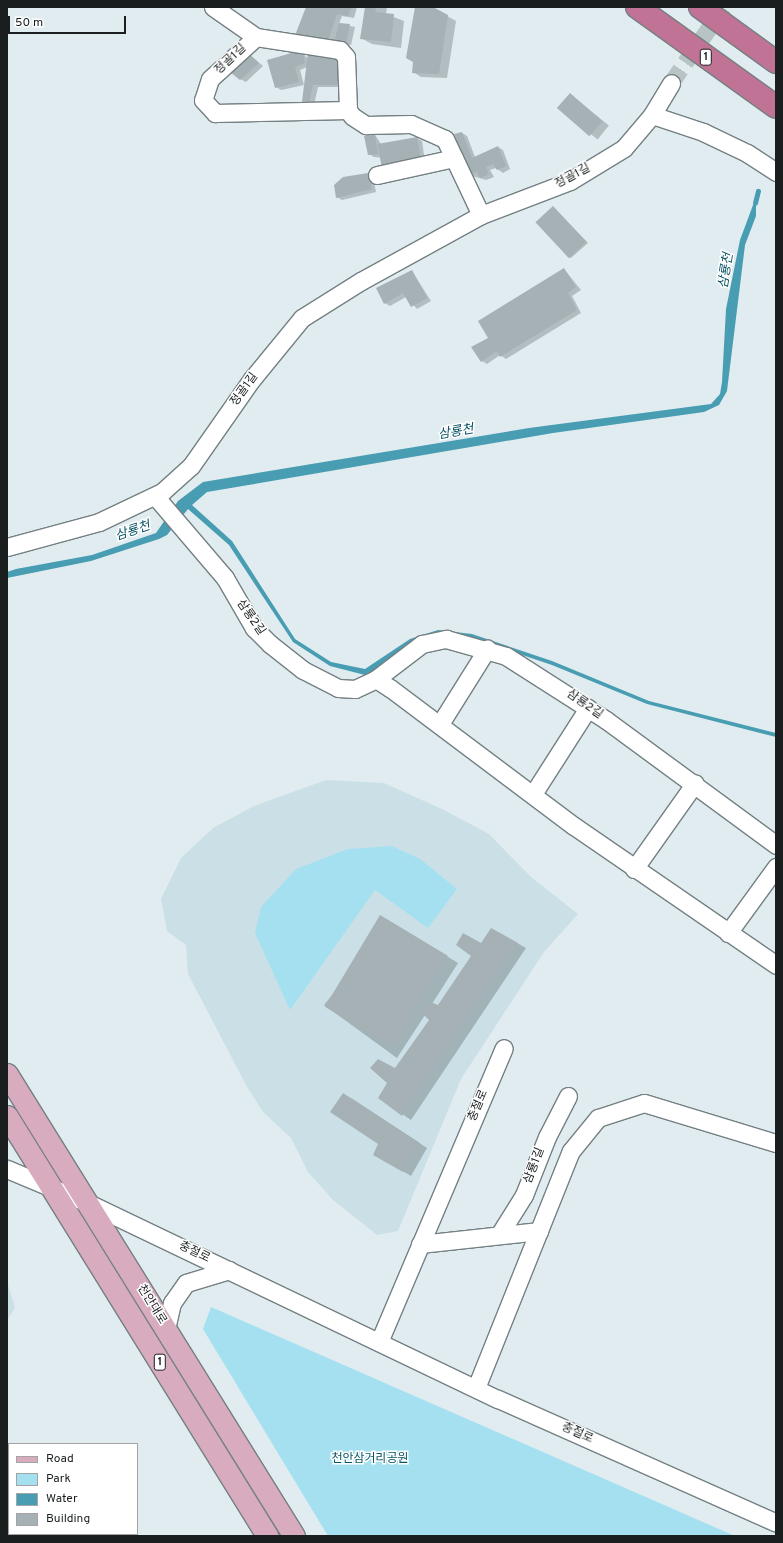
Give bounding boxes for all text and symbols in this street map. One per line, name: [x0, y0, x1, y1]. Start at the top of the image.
scale bar: [10, 8, 128, 34]
text: 50 m: [15, 15, 43, 31]
street label: 정골1길: [212, 42, 250, 78]
road number: 1: [699, 48, 713, 66]
street label: 정골1길: [553, 162, 593, 192]
water label: 삼룡천: [716, 252, 738, 290]
street label: 정골1길: [228, 371, 262, 409]
water label: 삼룡천: [437, 422, 475, 444]
water label: 삼룡천: [114, 519, 152, 545]
street label: 삼룡2길: [232, 597, 268, 639]
street label: 삼룡2길: [563, 687, 605, 723]
street label: 충절로: [466, 1088, 492, 1124]
street label: 삼룡1길: [522, 1146, 548, 1186]
street label: 충절로: [176, 1239, 212, 1267]
street label: 천안대로: [133, 1282, 169, 1328]
road number: 1: [153, 1353, 167, 1371]
street label: 충절로: [559, 1421, 595, 1447]
legend: [8, 1443, 138, 1535]
text: Road: [46, 1451, 74, 1467]
park label: 천안삼거리공원: [331, 1453, 409, 1467]
text: Park: [46, 1471, 71, 1487]
text: Water: [46, 1491, 78, 1507]
text: Building: [46, 1511, 90, 1527]

